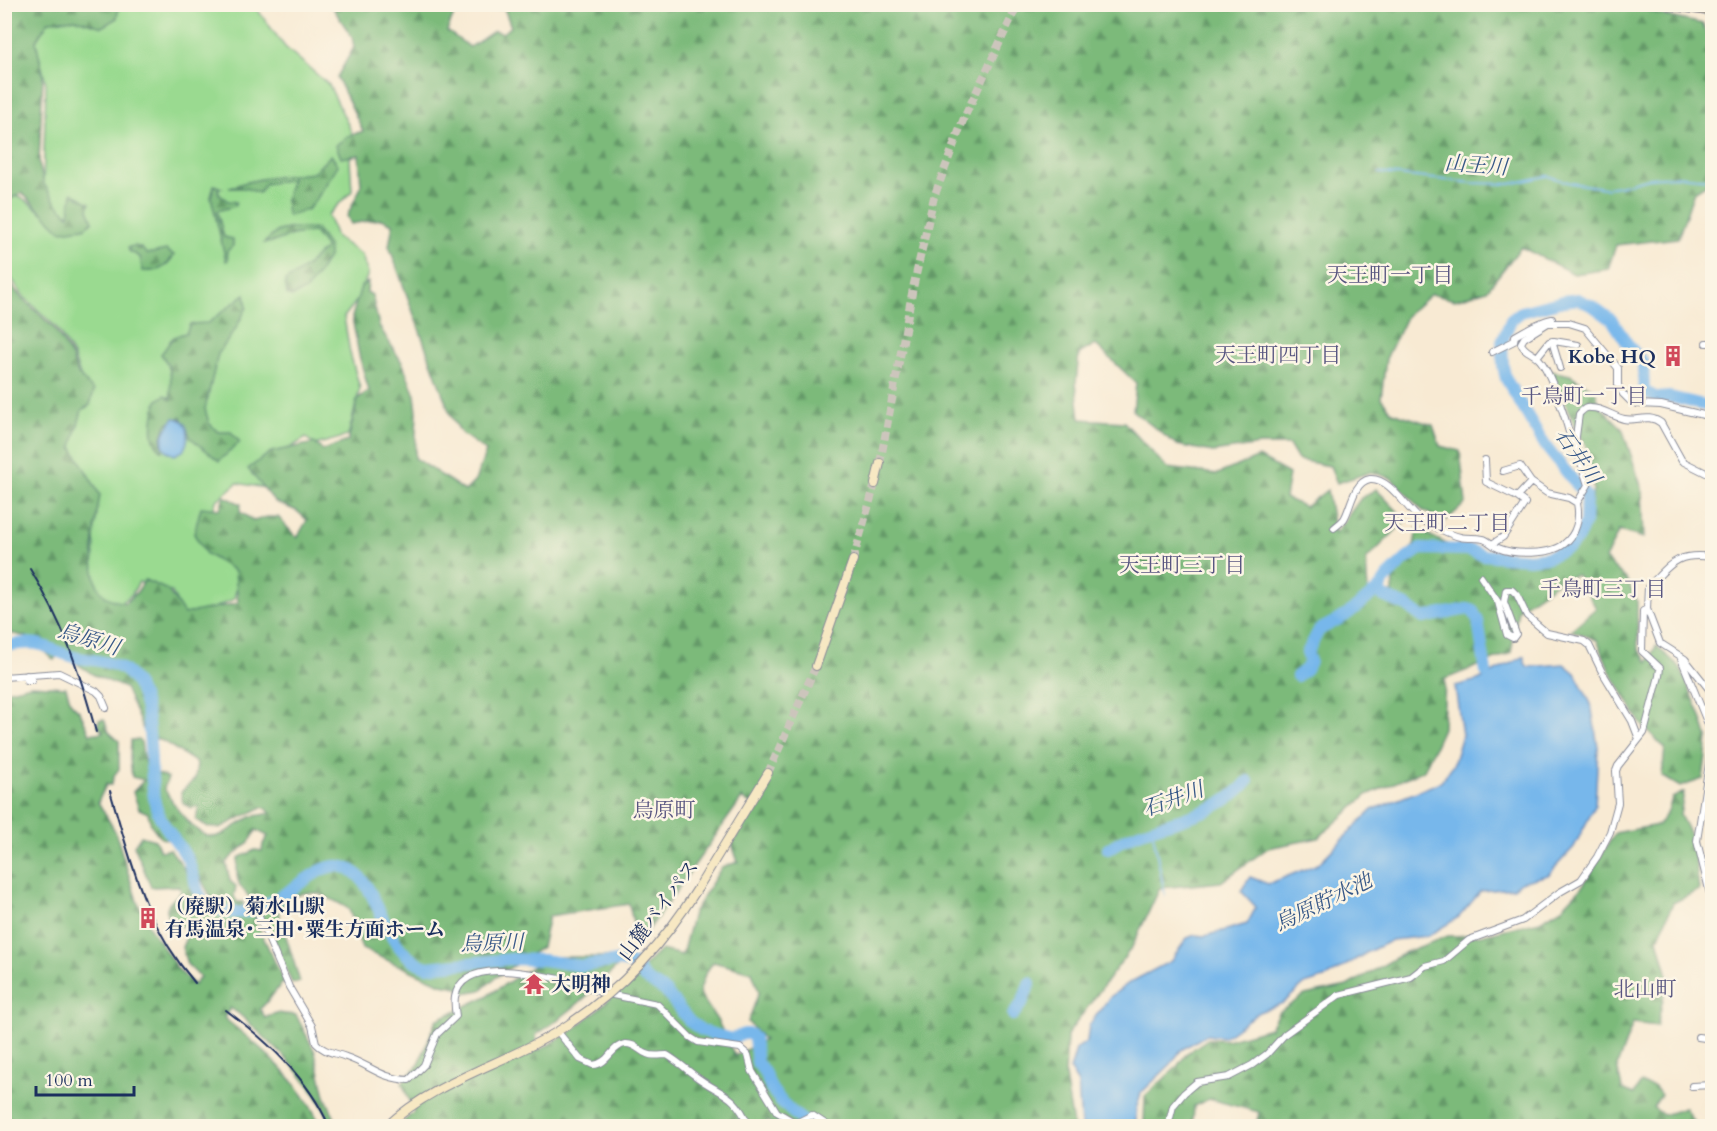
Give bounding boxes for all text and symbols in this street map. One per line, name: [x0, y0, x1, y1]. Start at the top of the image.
water label: 山王川: [1444, 149, 1510, 182]
district label: 天王町一丁目: [1327, 261, 1453, 290]
district label: 天王町四丁目: [1215, 341, 1341, 370]
place label: Kobe HQ: [1568, 343, 1656, 370]
building icon: Kobe HQ: [1661, 344, 1685, 368]
district label: 千鳥町一丁目: [1521, 382, 1647, 411]
water label: 石井川: [1548, 422, 1609, 492]
district label: 天王町二丁目: [1384, 509, 1510, 538]
district label: 天王町三丁目: [1119, 551, 1245, 580]
district label: 千鳥町三丁目: [1540, 575, 1666, 604]
water label: 烏原川: [54, 616, 125, 663]
water label: 石井川: [1139, 774, 1210, 824]
district label: 烏原町: [633, 796, 696, 825]
street label: 山麓バイパス: [612, 854, 705, 966]
water label: 烏原貯水池: [1270, 866, 1379, 938]
place label: （廃駅）菊水山駅 有馬温泉･三田･粟生方面ホーム: [165, 893, 445, 943]
building icon: （廃駅）菊水山駅 有馬温泉･三田･粟生方面ホーム: [136, 906, 160, 930]
water label: 烏原川: [460, 928, 526, 959]
place label: 大明神: [551, 971, 611, 998]
temple icon: 大明神: [522, 972, 546, 996]
district label: 北山町: [1614, 975, 1677, 1004]
scale bar: [36, 1059, 134, 1097]
text: 100 m: [45, 1068, 93, 1093]

